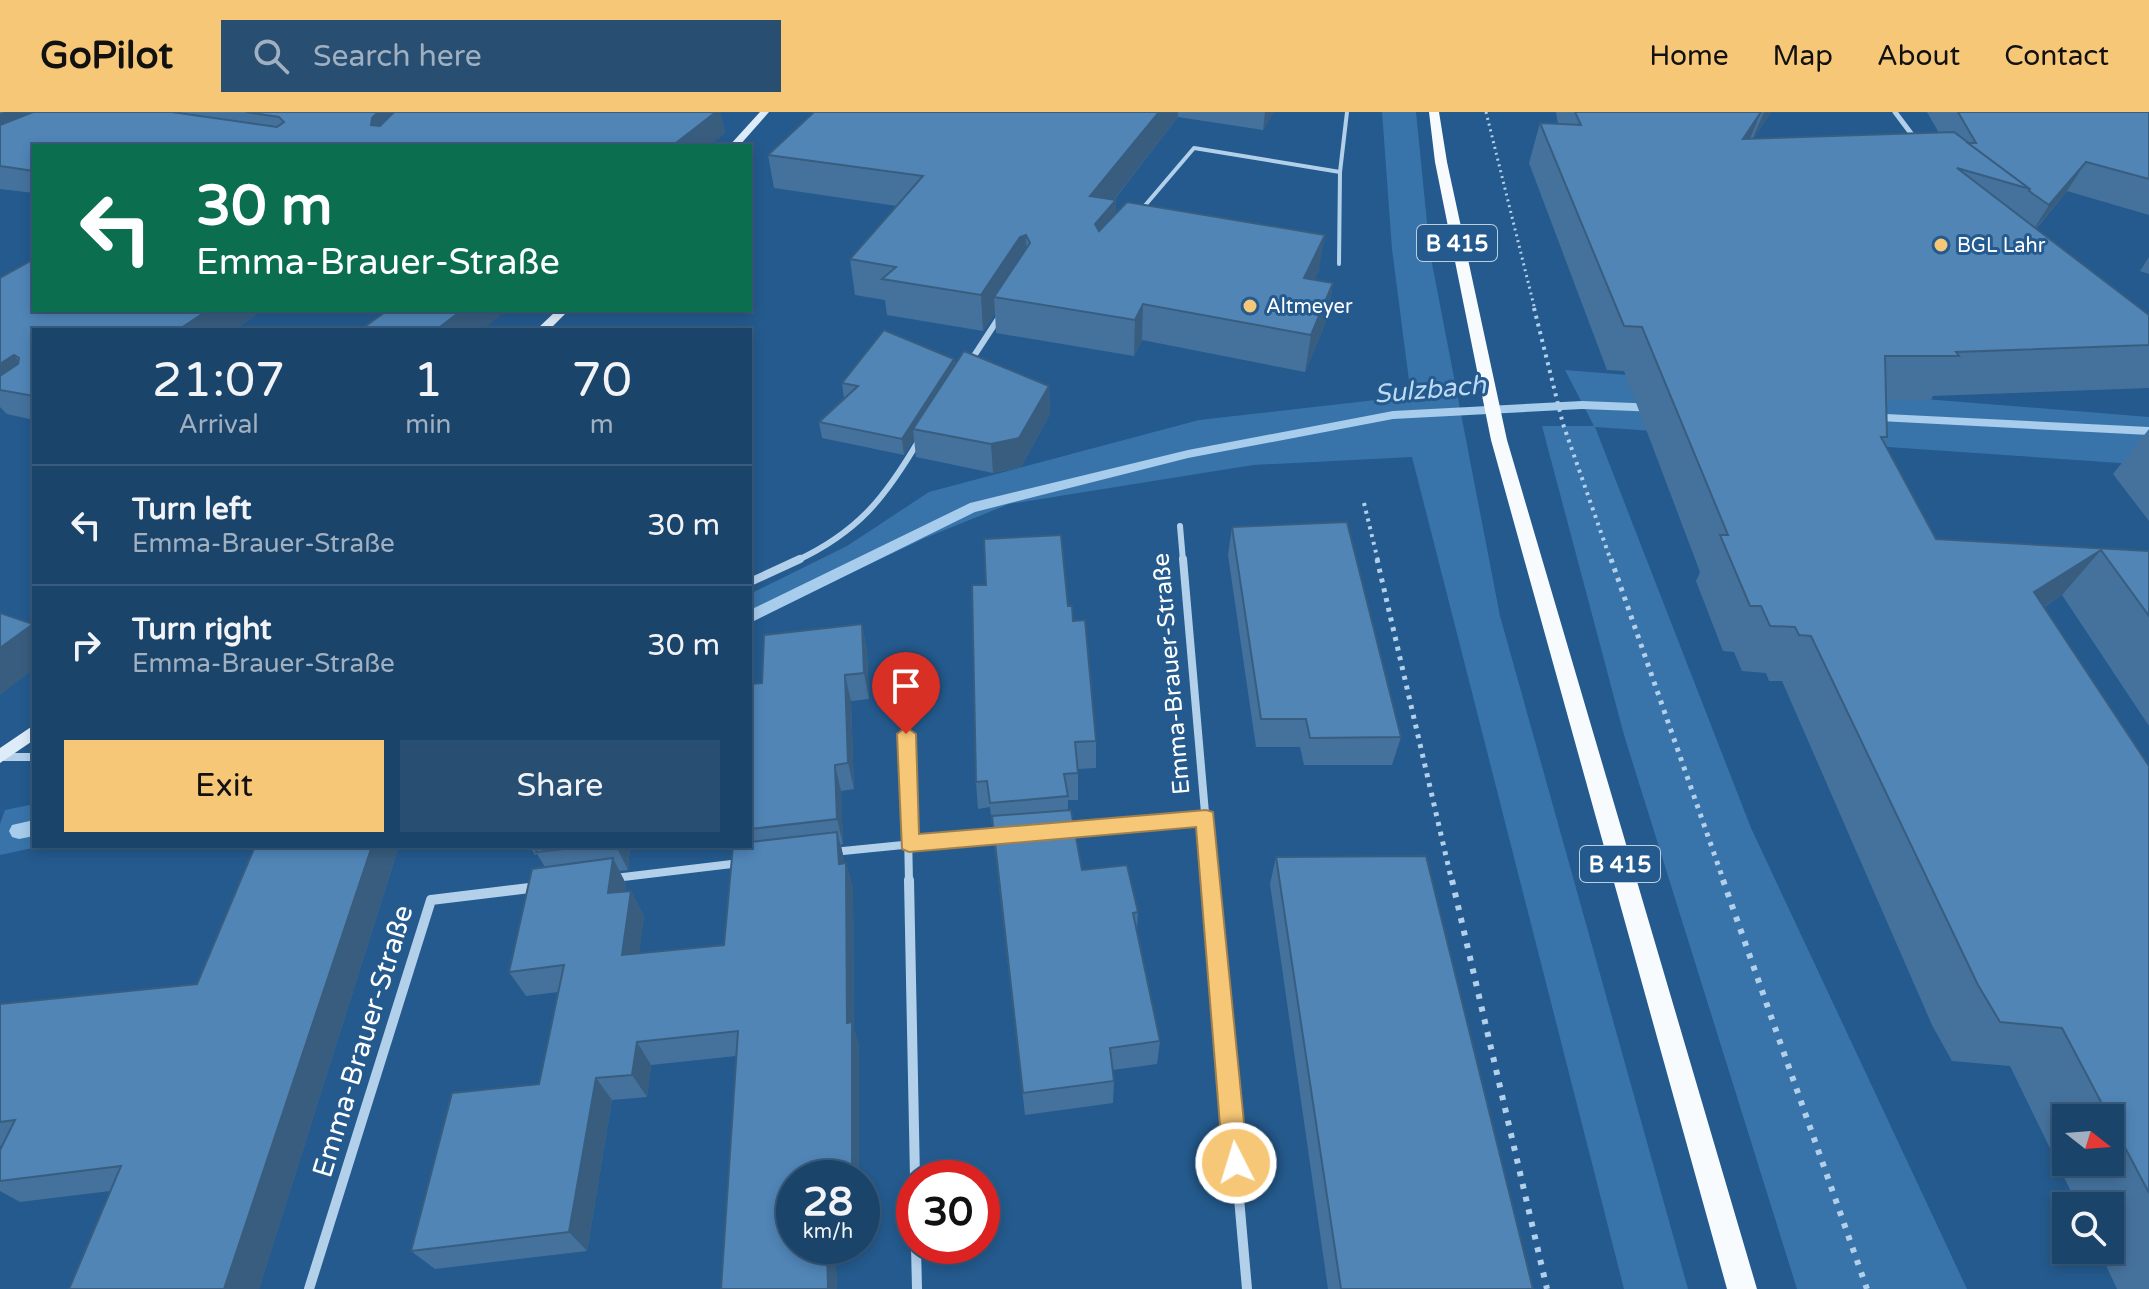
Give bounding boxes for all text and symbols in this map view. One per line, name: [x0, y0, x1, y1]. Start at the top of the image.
search box: [221, 20, 781, 92]
text: GoPilot: [40, 33, 173, 79]
icon: search: [249, 34, 293, 78]
text: Search here: [313, 38, 482, 75]
text: Home: [1649, 39, 1729, 73]
text: Map: [1773, 39, 1833, 73]
text: About: [1877, 39, 1960, 73]
text: Contact: [2004, 39, 2109, 73]
text: 30 m: [196, 173, 332, 240]
icon: left: [64, 176, 168, 280]
road number: B 415: [1417, 225, 1497, 261]
place label: BGL Lahr: [1957, 234, 2046, 258]
marker: BGL Lahr: [1932, 236, 1950, 254]
text: Emma-Brauer-Straße: [196, 241, 560, 284]
place label: Altmeyer: [1266, 295, 1353, 319]
marker: Altmeyer: [1241, 297, 1259, 315]
text: 21:07: [152, 352, 285, 410]
text: 1: [413, 352, 443, 410]
text: 70: [572, 352, 632, 410]
water label: Sulzbach: [1373, 369, 1488, 410]
text: Arrival: [178, 409, 259, 440]
text: min: [405, 409, 451, 440]
text: m: [590, 409, 614, 440]
text: Turn left: [132, 491, 251, 528]
icon: left: [64, 503, 108, 547]
text: 30 m: [647, 507, 720, 544]
text: Emma-Brauer-Straße: [132, 528, 395, 559]
street label: Emma-Brauer-Straße: [1146, 552, 1197, 796]
text: Turn right: [132, 611, 272, 648]
icon: right: [64, 623, 108, 667]
text: 30 m: [647, 627, 720, 664]
text: Emma-Brauer-Straße: [132, 648, 395, 679]
pin: [872, 652, 940, 734]
icon: arrive: [884, 664, 928, 708]
button: Exit: [64, 740, 384, 832]
button: Share: [400, 740, 720, 832]
road number: B 415: [1580, 846, 1660, 882]
street label: Emma-Brauer-Straße: [305, 901, 421, 1182]
north arrow: [2052, 1104, 2124, 1176]
map controls: [2052, 1104, 2124, 1264]
position arrow: [1194, 1121, 1278, 1205]
speed limit sign: 30: [896, 1160, 1000, 1264]
text: 28: [803, 1178, 853, 1226]
button: search: [2052, 1192, 2124, 1264]
text: km/h: [803, 1220, 853, 1244]

